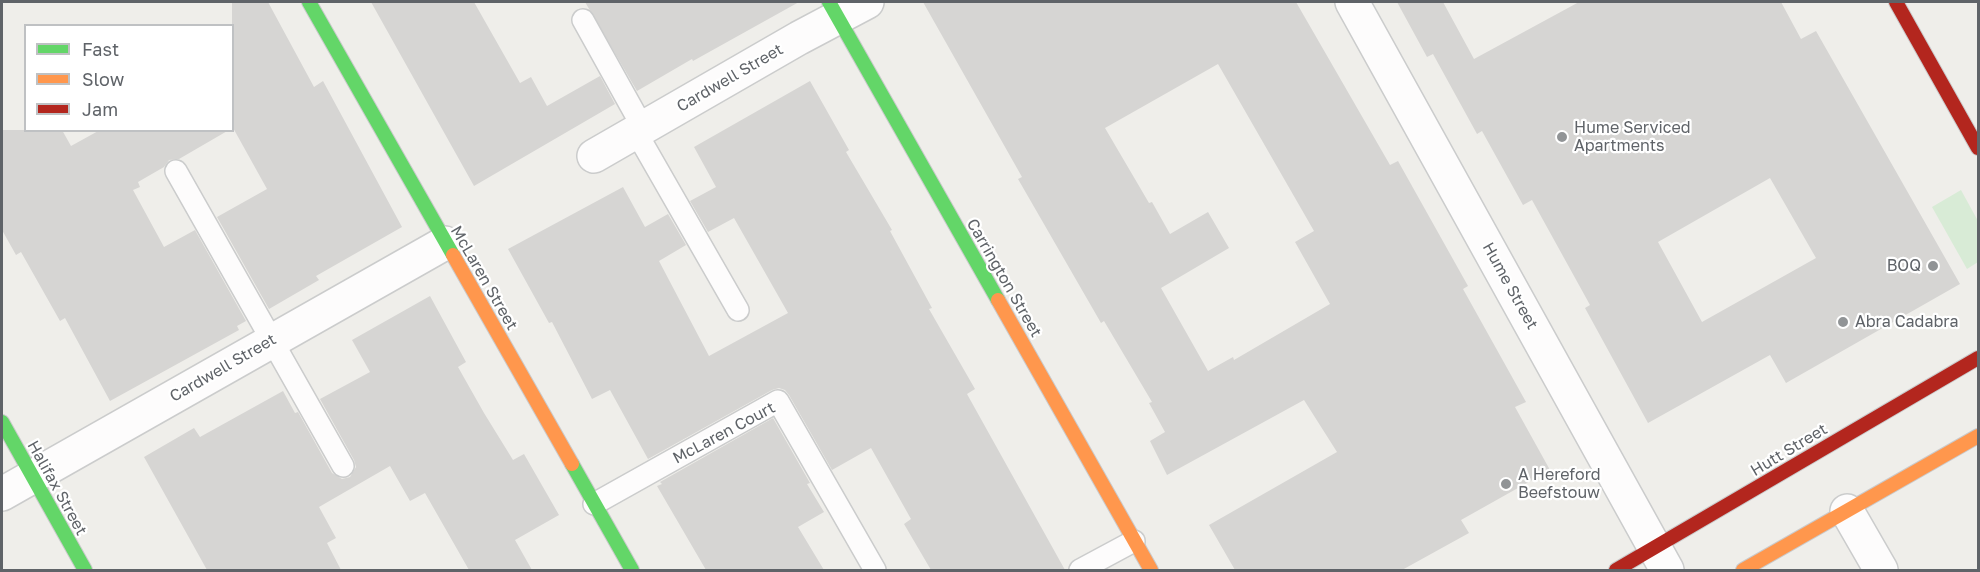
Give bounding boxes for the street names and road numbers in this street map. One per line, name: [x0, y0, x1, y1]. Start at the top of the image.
street label: Cardwell Street: [673, 40, 787, 116]
street label: Carrington Street: [962, 215, 1046, 341]
street label: McLaren Street: [446, 222, 522, 334]
street label: Hume Street: [1478, 239, 1542, 333]
street label: Cardwell Street: [166, 330, 280, 406]
street label: McLaren Court: [670, 398, 778, 468]
street label: Hutt Street: [1747, 420, 1831, 480]
street label: Halifax Street: [23, 437, 91, 539]

